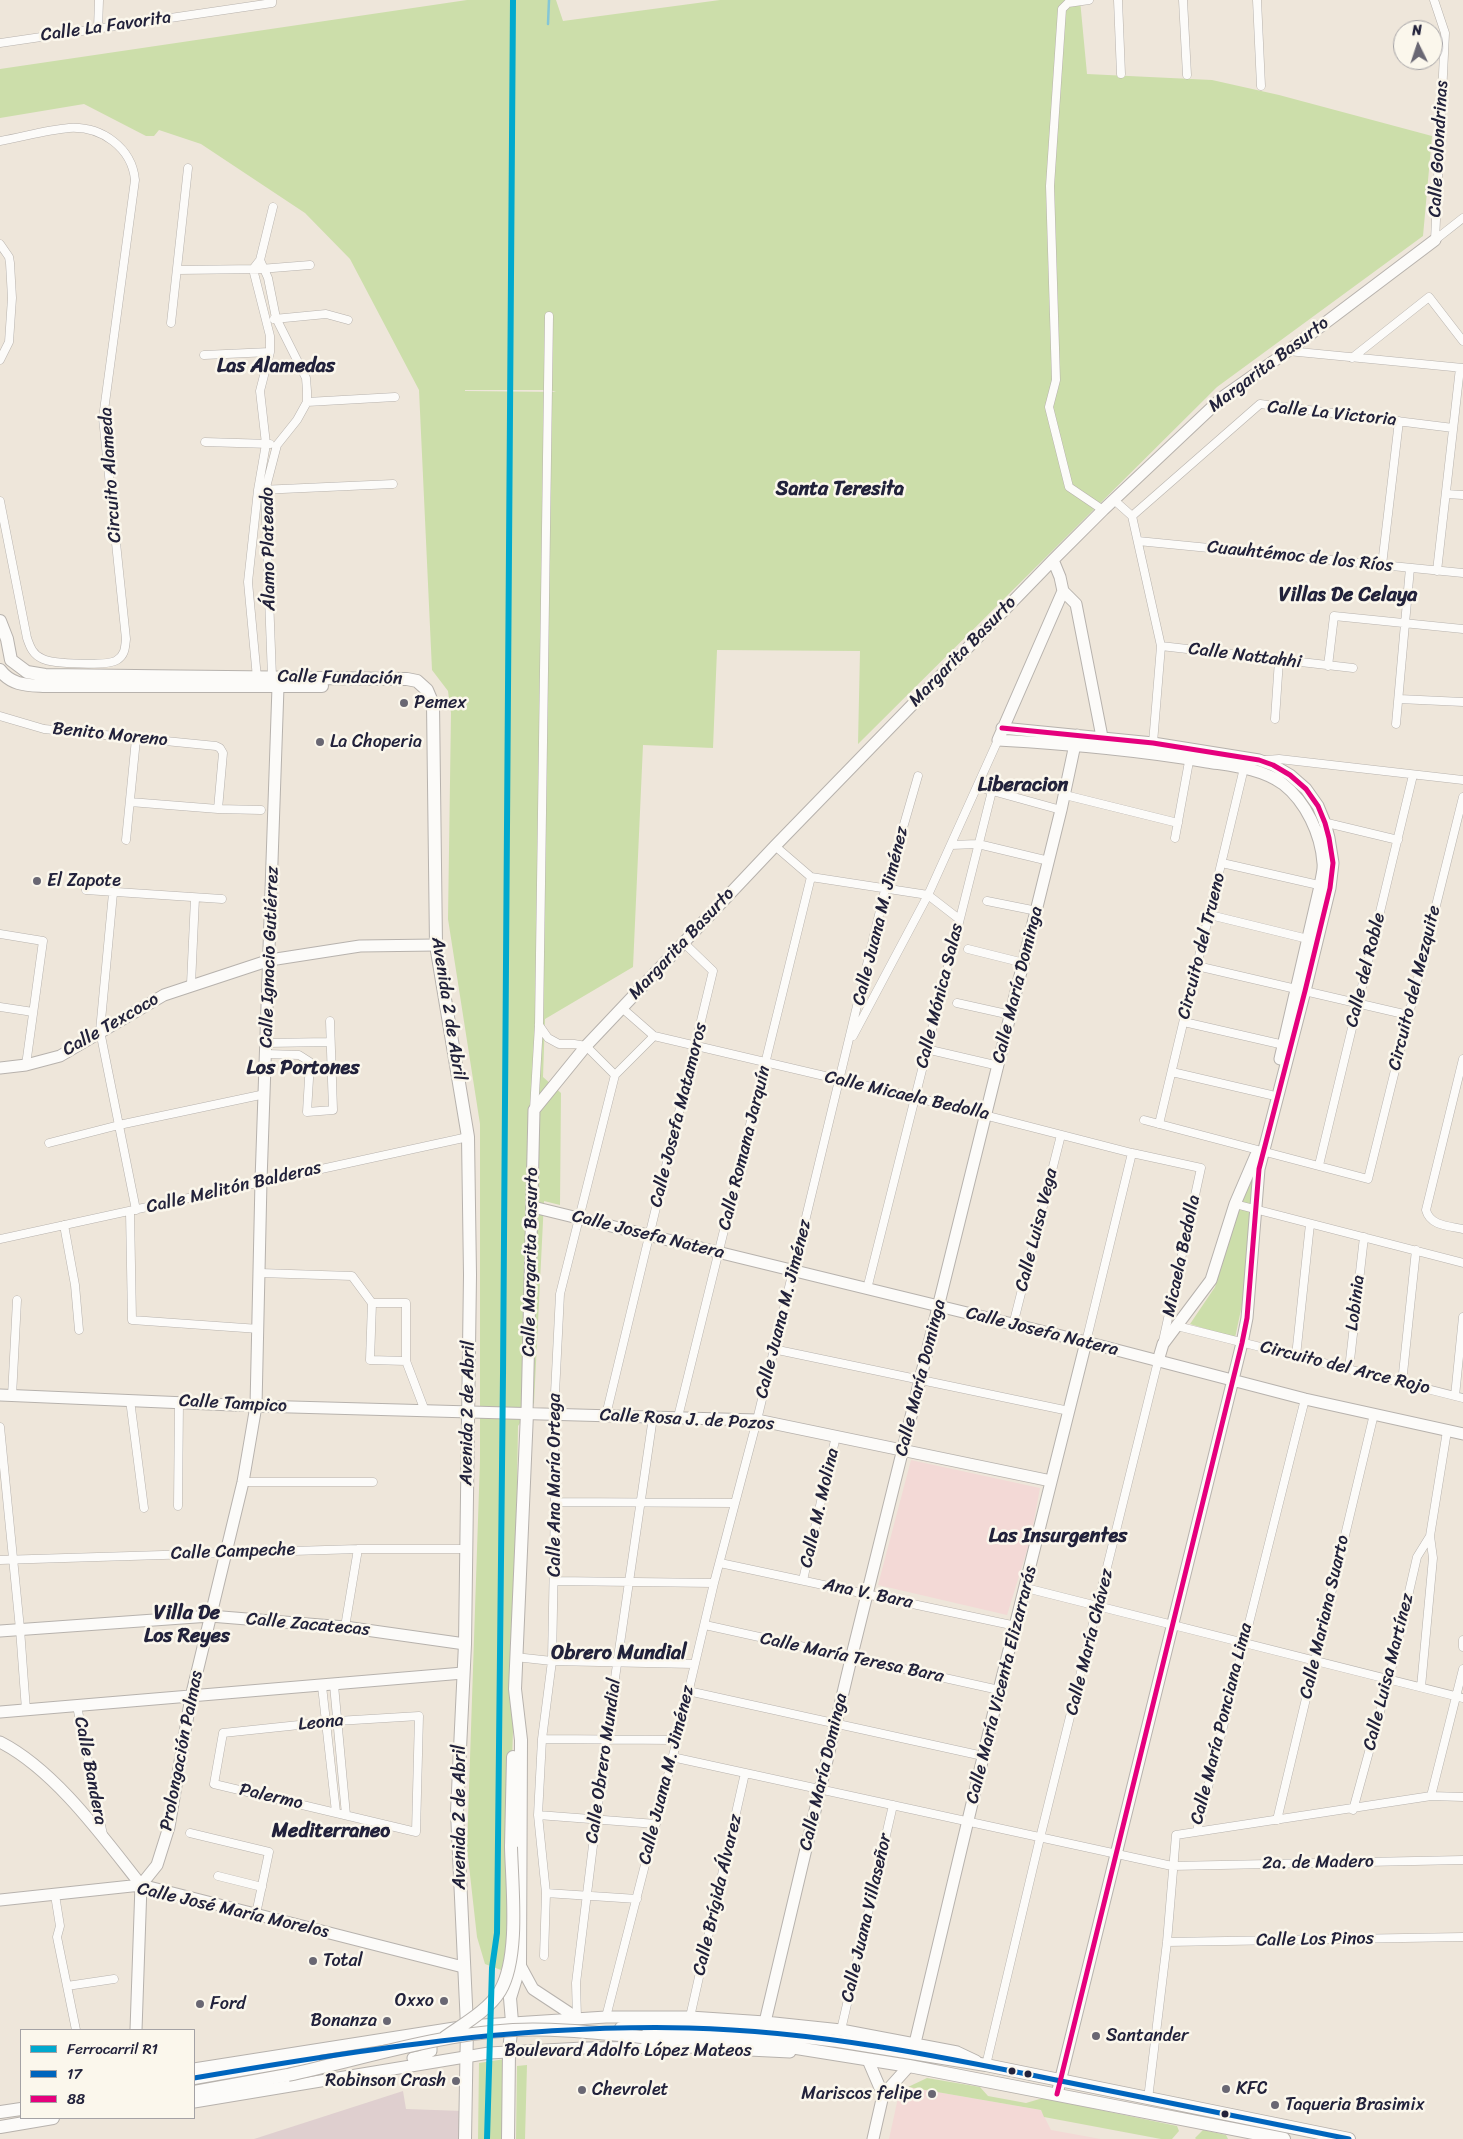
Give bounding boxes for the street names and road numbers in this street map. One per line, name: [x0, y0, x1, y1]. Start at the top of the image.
street label: Calle La Favorita: [39, 7, 173, 47]
street label: Calle Golondrinas: [1425, 80, 1453, 218]
street label: Margarita Basurto: [1205, 313, 1333, 417]
street label: Calle La Victoria: [1266, 396, 1398, 432]
street label: Circuito Alameda: [95, 406, 127, 544]
street label: Álamo Plateado: [257, 487, 281, 611]
street label: Cuauhtémoc de los Ríos: [1206, 537, 1394, 577]
street label: Margarita Basurto: [905, 592, 1021, 712]
street label: Calle Nattahhi: [1187, 638, 1303, 674]
street label: Calle Fundación: [277, 666, 403, 690]
street label: Benito Moreno: [51, 718, 169, 752]
street label: Calle Juana M. Jiménez: [848, 824, 914, 1008]
street label: Calle Ignacio Gutiérrez: [256, 866, 284, 1048]
street label: Circuito del Trueno: [1173, 871, 1231, 1021]
street label: Margarita Basurto: [625, 884, 739, 1004]
street label: Circuito del Mezquite: [1384, 903, 1446, 1073]
street label: Calle María Dominga: [988, 904, 1048, 1066]
street label: Calle del Roble: [1341, 910, 1391, 1030]
street label: Calle Mónica Salas: [912, 921, 968, 1071]
street label: Avenida 2 de Abril: [426, 936, 470, 1082]
street label: Calle Texcoco: [59, 989, 163, 1061]
street label: Calle Josefa Matamoros: [646, 1021, 712, 1209]
street label: Calle Romana Jarquín: [714, 1063, 776, 1233]
street label: Calle Micaela Bedolla: [823, 1067, 991, 1125]
street label: Calle Melitón Balderas: [144, 1157, 324, 1219]
street label: Calle Luisa Vega: [1011, 1166, 1063, 1294]
street label: Calle Margarita Basurto: [519, 1167, 543, 1357]
street label: Micaela Bedolla: [1159, 1193, 1205, 1319]
street label: Calle Josefa Natera: [570, 1206, 726, 1264]
street label: Calle Juana M. Jiménez: [751, 1217, 817, 1401]
street label: Lobinia: [1342, 1274, 1370, 1332]
street label: Calle María Dominga: [891, 1297, 951, 1459]
street label: Calle Josefa Natera: [964, 1303, 1120, 1361]
street label: Circuito del Arce Rojo: [1258, 1336, 1432, 1400]
street label: Avenida 2 de Abril: [456, 1340, 480, 1486]
street label: Calle Tampico: [178, 1390, 288, 1418]
street label: Calle Ana María Ortega: [544, 1393, 566, 1577]
street label: Calle Rosa J. de Pozos: [599, 1405, 775, 1435]
street label: Calle M. Molina: [796, 1446, 844, 1570]
street label: Calle Mariana Suarto: [1296, 1533, 1354, 1701]
street label: Calle Campeche: [170, 1539, 296, 1565]
street label: Calle María Vicenta Elizarrarás: [962, 1564, 1042, 1806]
street label: Calle María Chávez: [1061, 1567, 1119, 1717]
street label: Ana V. Bara: [821, 1574, 915, 1614]
street label: Calle Luisa Martínez: [1359, 1591, 1419, 1753]
street label: Calle Zacatecas: [245, 1609, 371, 1641]
street label: Calle María Ponciana Lima: [1187, 1621, 1257, 1827]
street label: Calle María Teresa Bara: [758, 1628, 946, 1688]
street label: Prolongación Palmas: [156, 1669, 208, 1833]
street label: Calle Obrero Mundial: [582, 1677, 626, 1845]
street label: Calle Juana M. Jiménez: [634, 1683, 700, 1867]
street label: Calle María Dominga: [795, 1691, 853, 1853]
street label: Leona: [297, 1710, 345, 1736]
street label: Calle Bandera: [69, 1715, 111, 1827]
street label: Avenida 2 de Abril: [449, 1745, 471, 1889]
street label: Palermo: [237, 1779, 305, 1815]
street label: Calle Brígida Álvarez: [689, 1812, 747, 1978]
street label: Calle Juana Villaseñor: [837, 1832, 897, 2004]
street label: 2a. de Madero: [1262, 1851, 1374, 1875]
street label: Calle José María Morelos: [135, 1878, 331, 1944]
street label: Calle Los Pinos: [1256, 1928, 1374, 1952]
street label: Boulevard Adolfo López Mateos: [504, 2040, 752, 2062]

